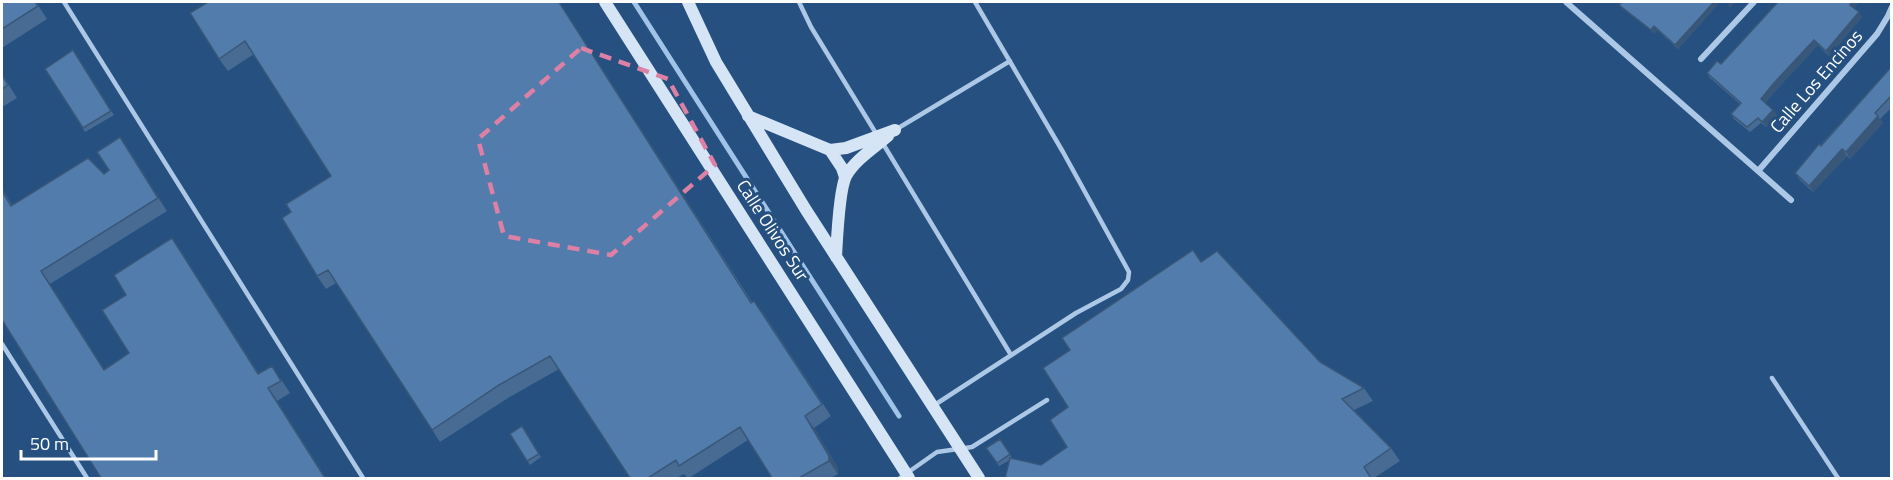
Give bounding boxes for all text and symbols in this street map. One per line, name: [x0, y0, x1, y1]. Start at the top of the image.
street label: Calle Los Encinos: [1763, 23, 1869, 139]
street label: Calle Olivos Sur: [730, 174, 816, 286]
scale bar: [21, 423, 156, 461]
text: 50 m: [30, 430, 69, 457]

